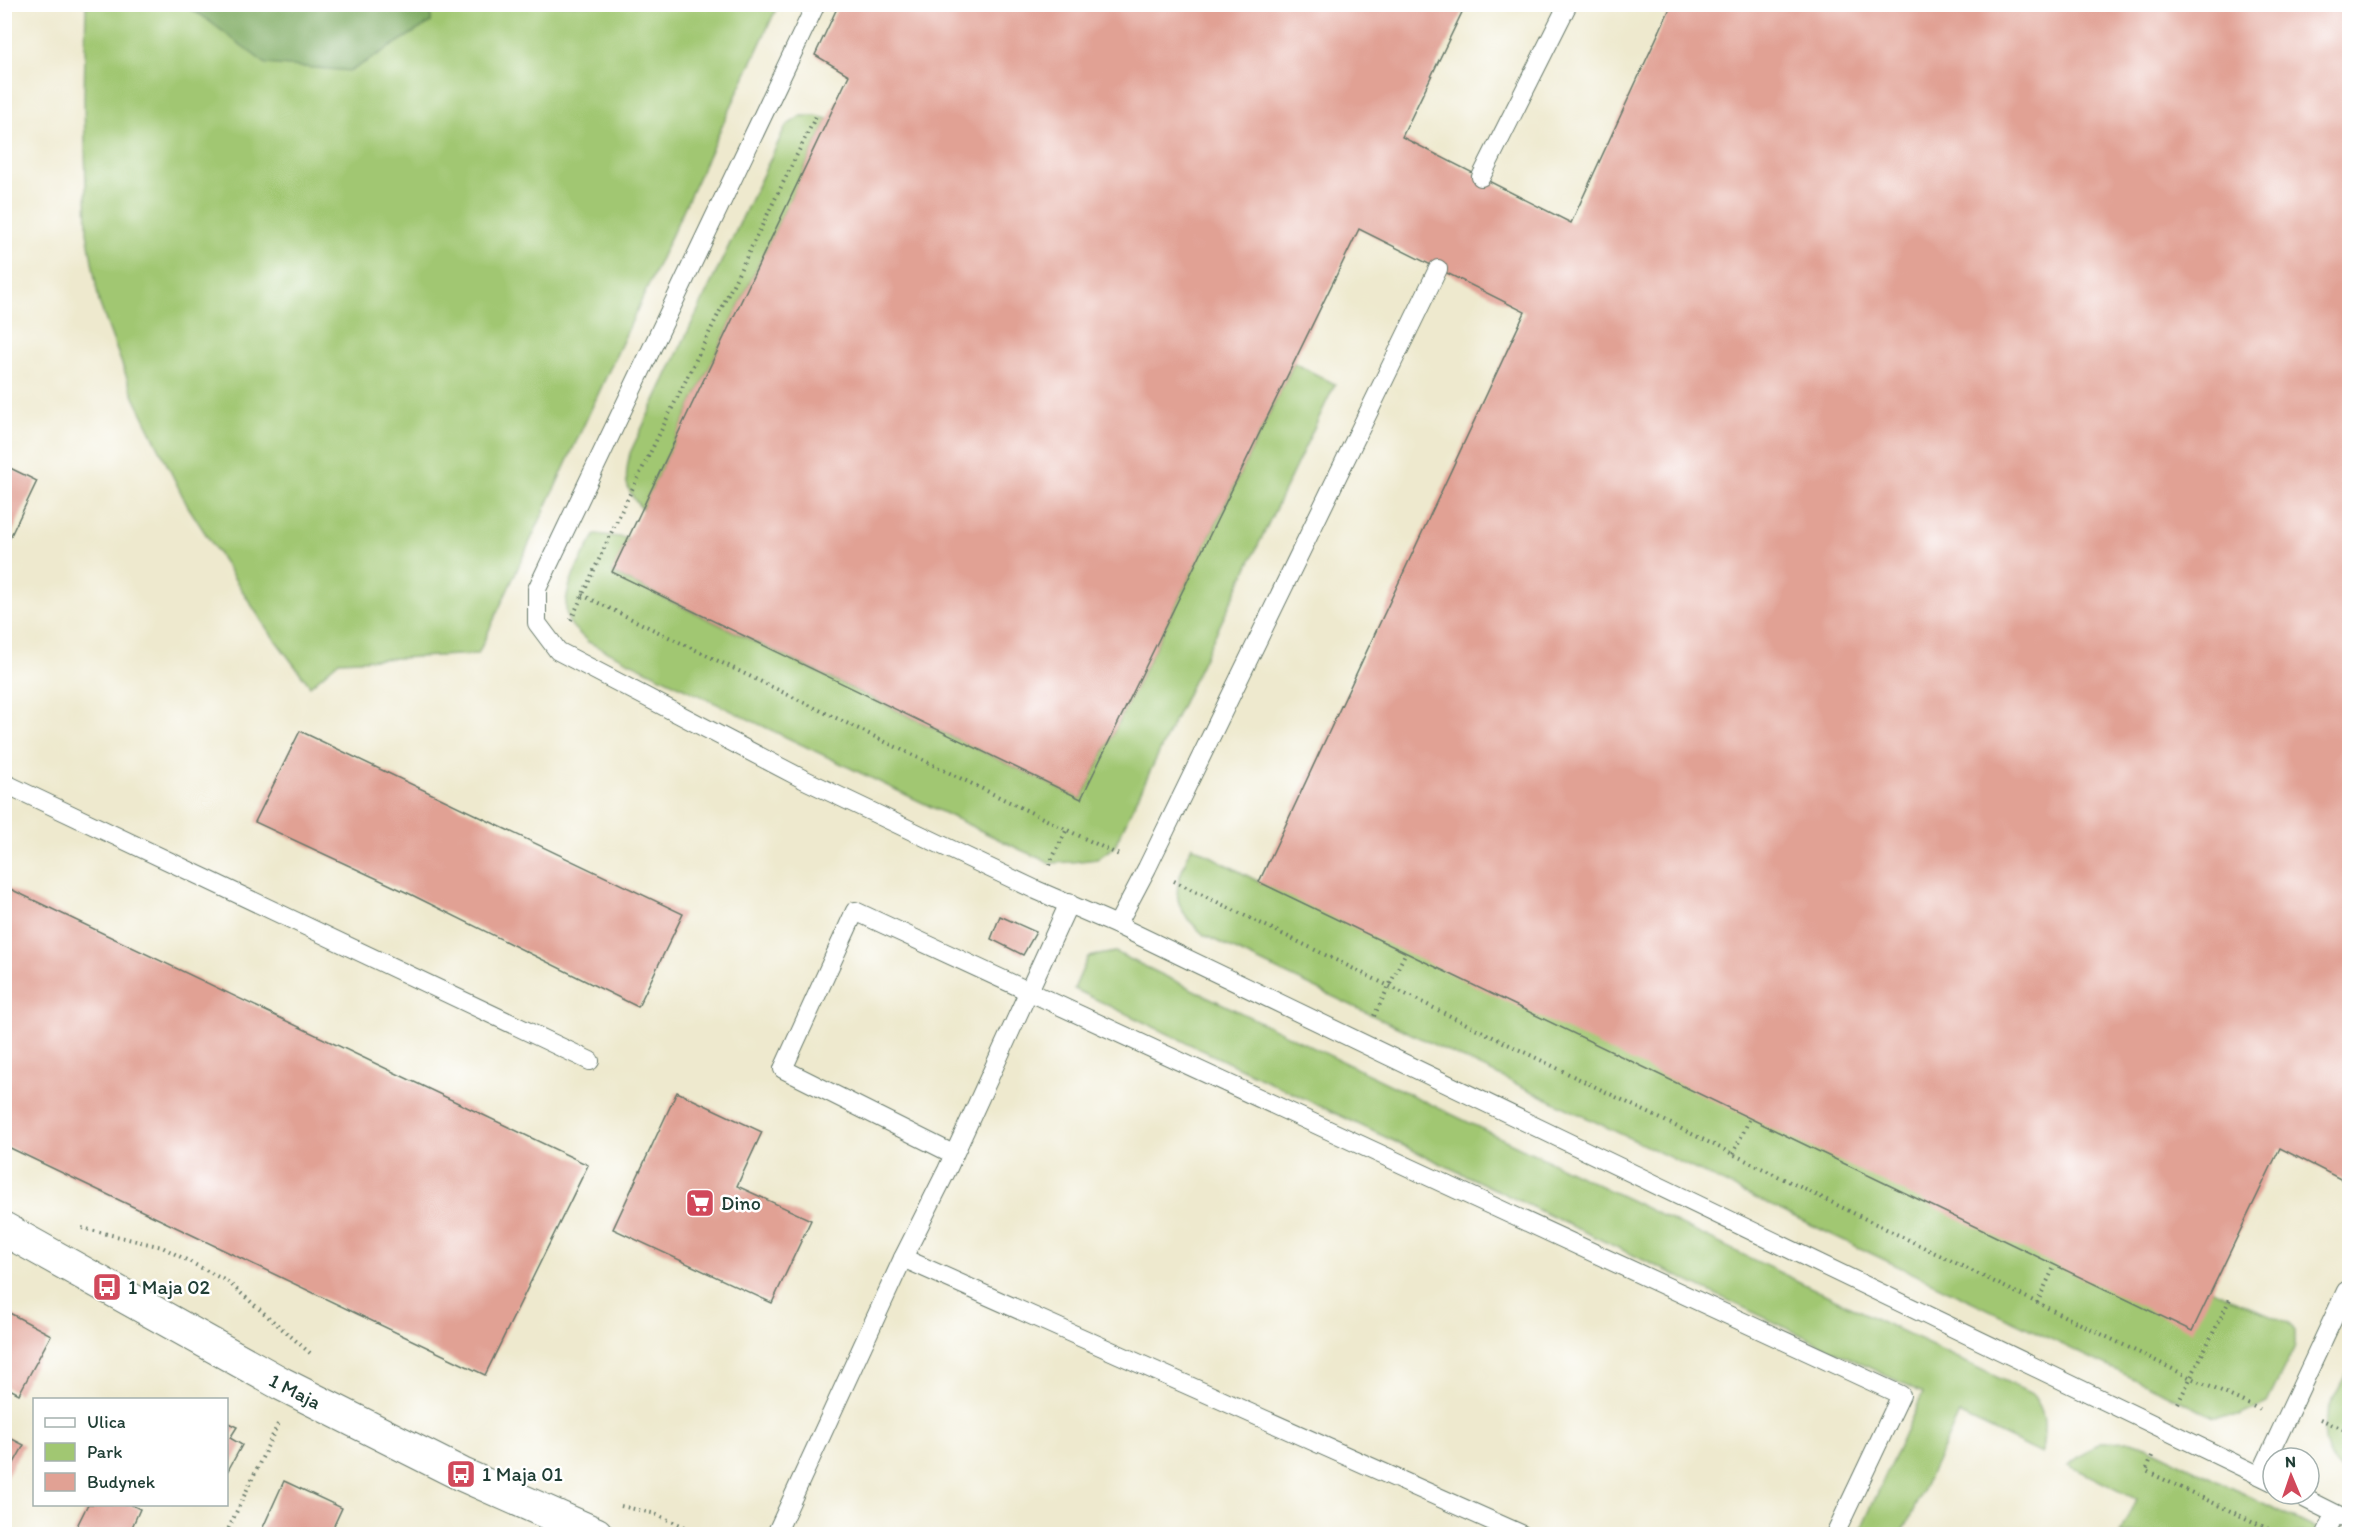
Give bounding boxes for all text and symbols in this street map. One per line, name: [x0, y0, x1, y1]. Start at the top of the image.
supermarket icon: Dino: [684, 1187, 716, 1219]
place label: Dino: [721, 1191, 761, 1215]
bus stop icon: 1 Maja 02: [91, 1271, 123, 1303]
place label: 1 Maja 02: [128, 1275, 211, 1299]
street label: 1 Maja: [265, 1368, 325, 1414]
legend: [33, 1398, 228, 1506]
text: Ulica: [87, 1411, 126, 1433]
text: Park: [87, 1441, 122, 1463]
north arrow: [2261, 1446, 2321, 1506]
text: N: [2285, 1452, 2296, 1471]
bus stop icon: 1 Maja 01: [445, 1458, 477, 1490]
place label: 1 Maja 01: [482, 1462, 563, 1486]
text: Budynek: [87, 1471, 156, 1493]

